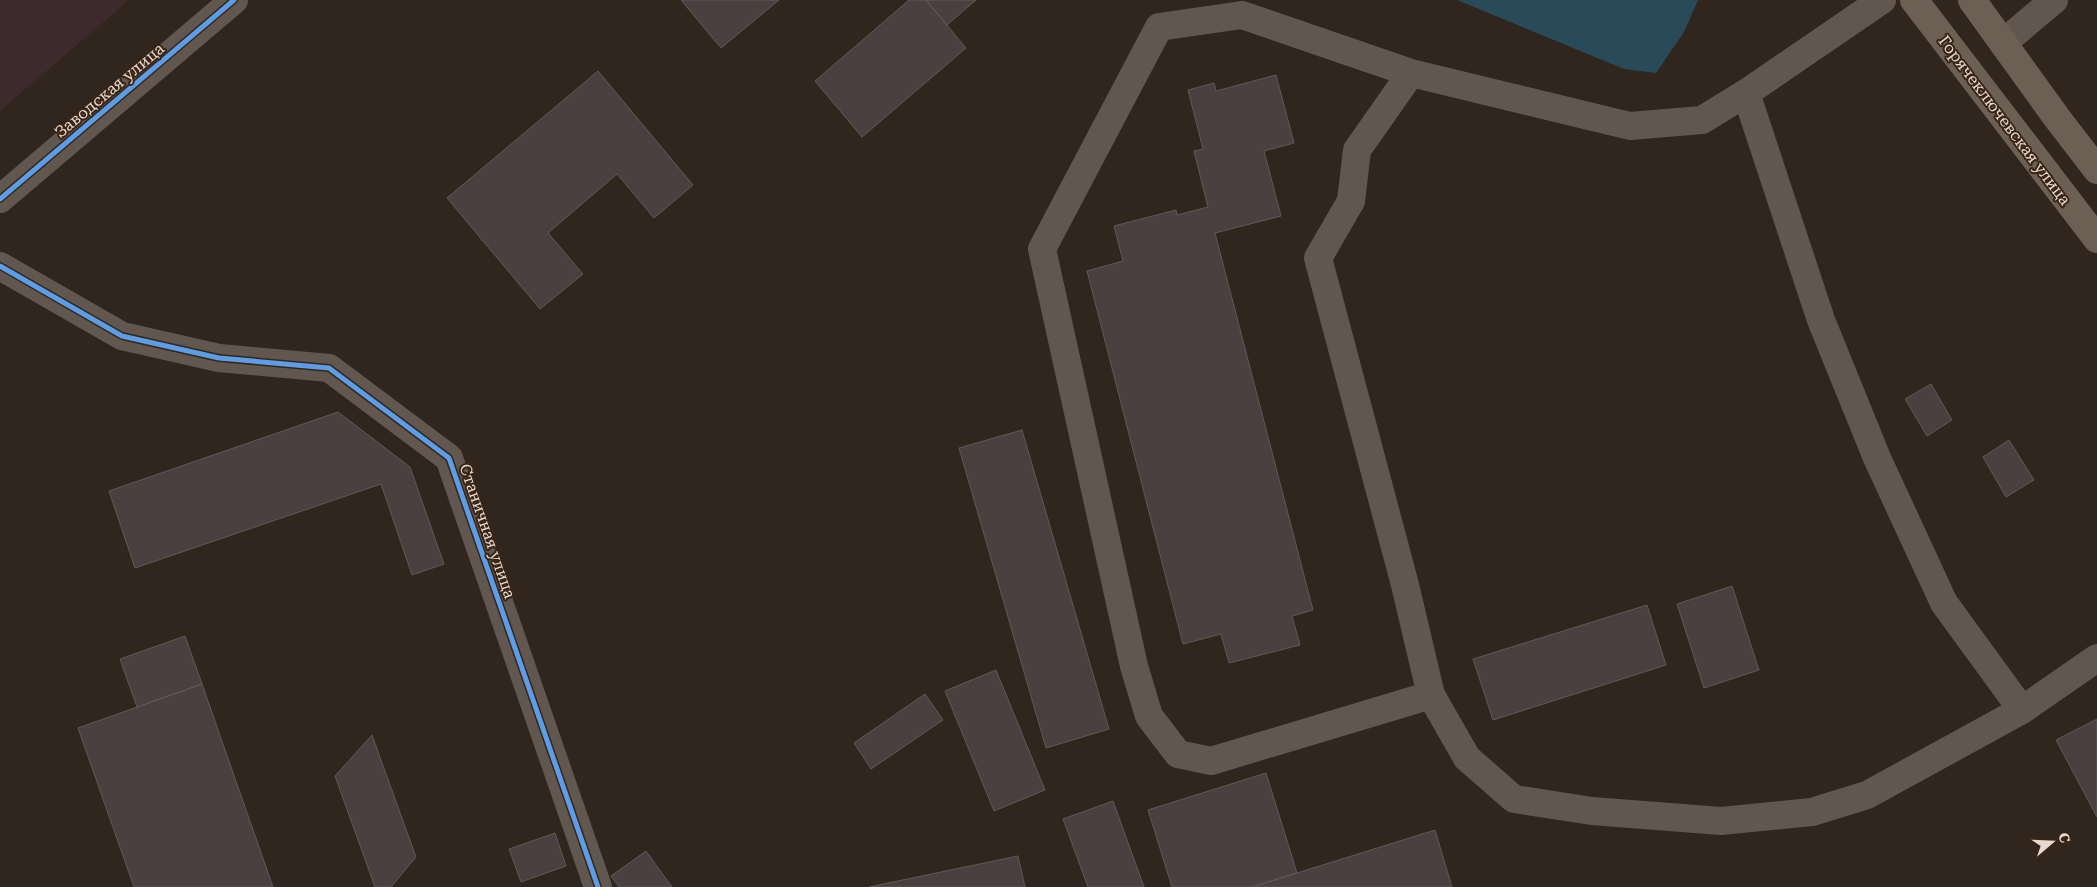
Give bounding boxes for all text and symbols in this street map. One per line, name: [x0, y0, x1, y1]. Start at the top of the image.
street label: Горячеключевская улица: [1935, 32, 2075, 209]
street label: Заводская улица: [51, 39, 168, 142]
street label: Станичная улица: [456, 461, 520, 601]
north arrow: [2027, 817, 2077, 867]
text: С: [2055, 831, 2074, 845]

